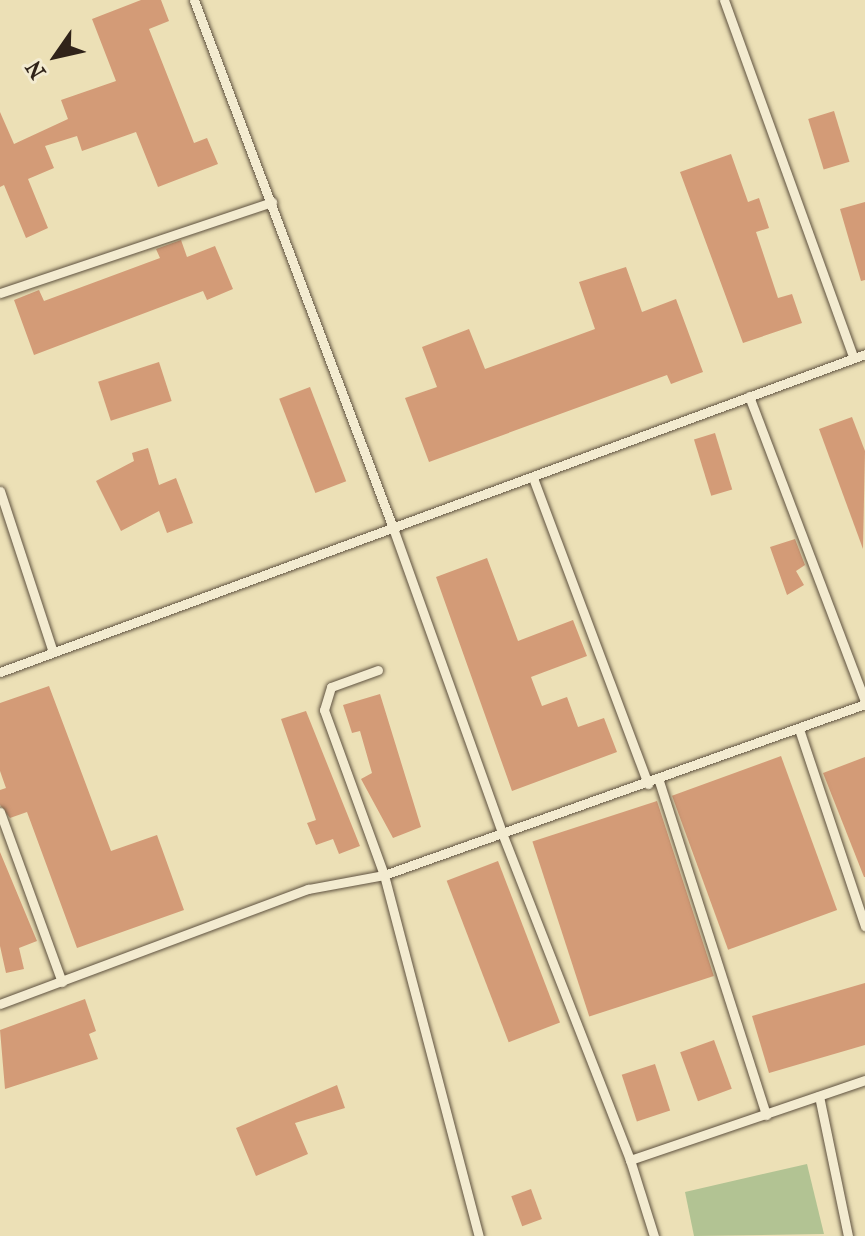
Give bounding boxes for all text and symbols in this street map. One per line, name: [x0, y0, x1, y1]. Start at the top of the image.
north arrow: [16, 16, 96, 96]
text: N: [21, 55, 52, 84]

